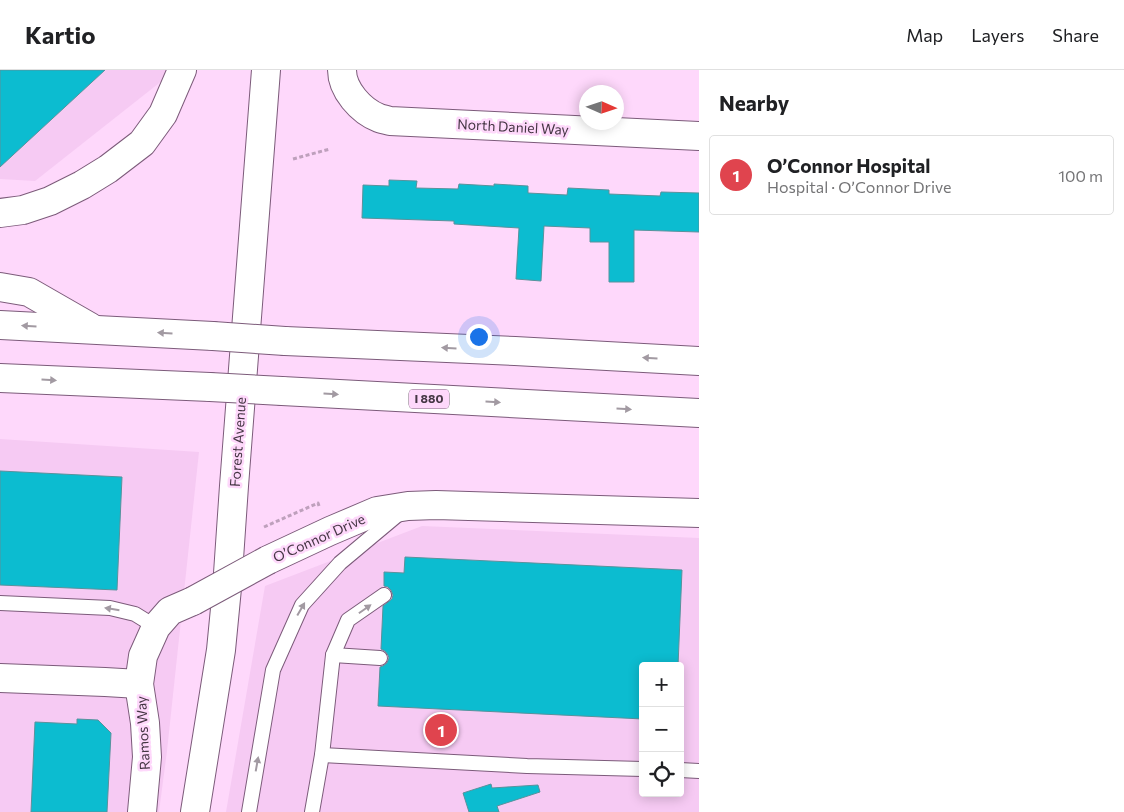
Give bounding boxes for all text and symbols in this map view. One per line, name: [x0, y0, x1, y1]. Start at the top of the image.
text: Kartio: [25, 20, 95, 49]
text: Map: [906, 24, 943, 46]
text: Layers: [971, 24, 1024, 46]
text: Share: [1052, 24, 1099, 46]
north arrow: [579, 85, 624, 130]
text: Nearby: [719, 90, 789, 115]
street label: North Daniel Way: [457, 115, 569, 138]
text: O’Connor Hospital: [767, 154, 930, 177]
text: 1: [732, 166, 740, 185]
text: 100 m: [1058, 166, 1103, 185]
text: Hospital · O’Connor Drive: [767, 177, 951, 196]
one-way arrow: [21, 322, 37, 330]
your location: [466, 324, 492, 350]
one-way arrow: [156, 329, 172, 337]
one-way arrow: [441, 344, 457, 352]
one-way arrow: [642, 354, 658, 362]
one-way arrow: [41, 377, 57, 385]
one-way arrow: [323, 390, 339, 398]
road number: I 880: [409, 390, 449, 408]
street label: Forest Avenue: [226, 396, 249, 488]
one-way arrow: [485, 399, 501, 407]
one-way arrow: [616, 406, 632, 414]
street label: O’Connor Drive: [270, 510, 368, 565]
one-way arrow: [297, 602, 305, 617]
one-way arrow: [358, 604, 371, 614]
one-way arrow: [103, 605, 119, 613]
map controls: [639, 662, 684, 797]
button: +: [639, 662, 684, 707]
street label: Ramos Way: [132, 696, 153, 770]
button: −: [639, 707, 684, 752]
pin: 1: [425, 711, 457, 749]
button: locate: [639, 752, 684, 797]
one-way arrow: [253, 756, 261, 772]

